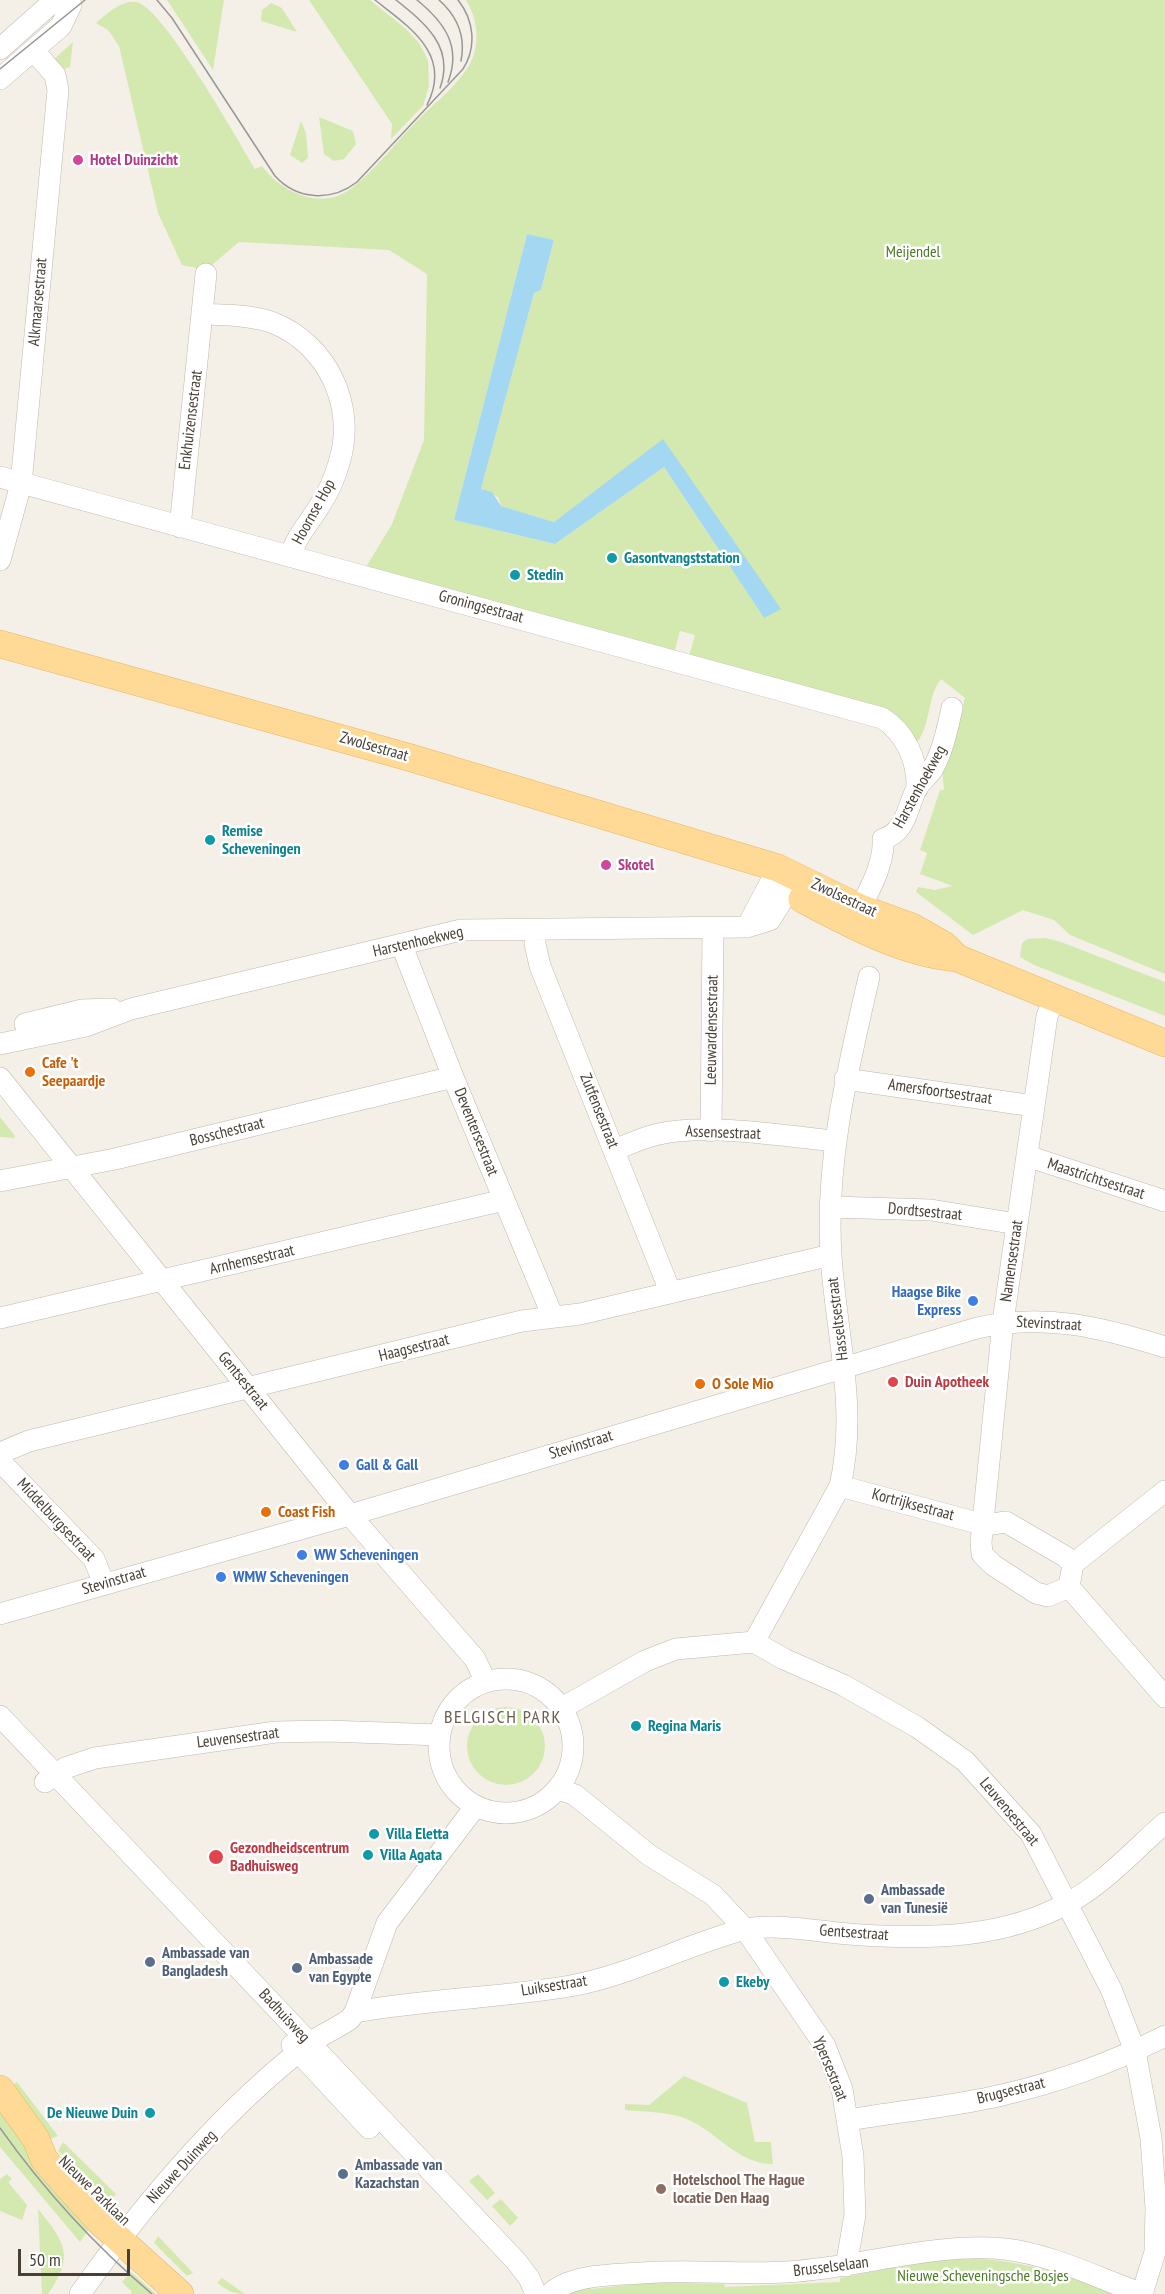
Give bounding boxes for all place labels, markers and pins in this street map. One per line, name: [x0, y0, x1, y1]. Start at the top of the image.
place label: Hotel Duinzicht: [90, 150, 178, 170]
marker: Hotel Duinzicht: [71, 153, 85, 167]
place label: Gasontvangststation: [624, 548, 740, 568]
marker: Gasontvangststation: [605, 551, 619, 565]
place label: Stedin: [527, 565, 563, 585]
marker: Stedin: [508, 568, 522, 582]
place label: Remise Scheveningen: [222, 821, 301, 859]
marker: Remise Scheveningen: [203, 833, 217, 847]
place label: Skotel: [618, 855, 654, 875]
marker: Skotel: [599, 858, 613, 872]
place label: Cafe 't Seepaardje: [42, 1053, 105, 1091]
marker: Cafe 't Seepaardje: [23, 1065, 37, 1079]
place label: Haagse Bike Express: [892, 1282, 961, 1320]
marker: Haagse Bike Express: [966, 1294, 980, 1308]
place label: Duin Apotheek: [905, 1372, 989, 1392]
place label: O Sole Mio: [712, 1374, 774, 1394]
marker: Duin Apotheek: [886, 1375, 900, 1389]
marker: O Sole Mio: [693, 1377, 707, 1391]
place label: Gall & Gall: [356, 1455, 418, 1475]
marker: Gall & Gall: [337, 1458, 351, 1472]
place label: Coast Fish: [278, 1502, 335, 1522]
marker: Coast Fish: [259, 1505, 273, 1519]
place label: WW Scheveningen: [314, 1545, 418, 1565]
marker: WW Scheveningen: [295, 1548, 309, 1562]
place label: WMW Scheveningen: [233, 1567, 349, 1587]
marker: WMW Scheveningen: [214, 1570, 228, 1584]
place label: Regina Maris: [648, 1716, 721, 1736]
marker: Regina Maris: [629, 1719, 643, 1733]
place label: Villa Eletta: [386, 1824, 449, 1844]
marker: Villa Eletta: [367, 1827, 381, 1841]
place label: Gezondheidscentrum Badhuisweg: [230, 1838, 349, 1876]
place label: Villa Agata: [380, 1845, 442, 1865]
marker: Gezondheidscentrum Badhuisweg: [207, 1848, 225, 1866]
marker: Villa Agata: [361, 1848, 375, 1862]
place label: Ambassade van Tunesië: [881, 1880, 948, 1918]
marker: Ambassade van Tunesië: [862, 1892, 876, 1906]
place label: Ambassade van Bangladesh: [162, 1943, 250, 1981]
place label: Ambassade van Egypte: [309, 1949, 373, 1987]
marker: Ambassade van Bangladesh: [143, 1955, 157, 1969]
marker: Ambassade van Egypte: [290, 1961, 304, 1975]
place label: Ekeby: [736, 1972, 769, 1992]
marker: Ekeby: [717, 1975, 731, 1989]
place label: De Nieuwe Duin: [47, 2103, 138, 2123]
marker: De Nieuwe Duin: [143, 2106, 157, 2120]
place label: Ambassade van Kazachstan: [355, 2155, 443, 2193]
marker: Ambassade van Kazachstan: [336, 2167, 350, 2181]
place label: Hotelschool The Hague locatie Den Haag: [673, 2170, 805, 2208]
marker: Hotelschool The Hague locatie Den Haag: [654, 2182, 668, 2196]

